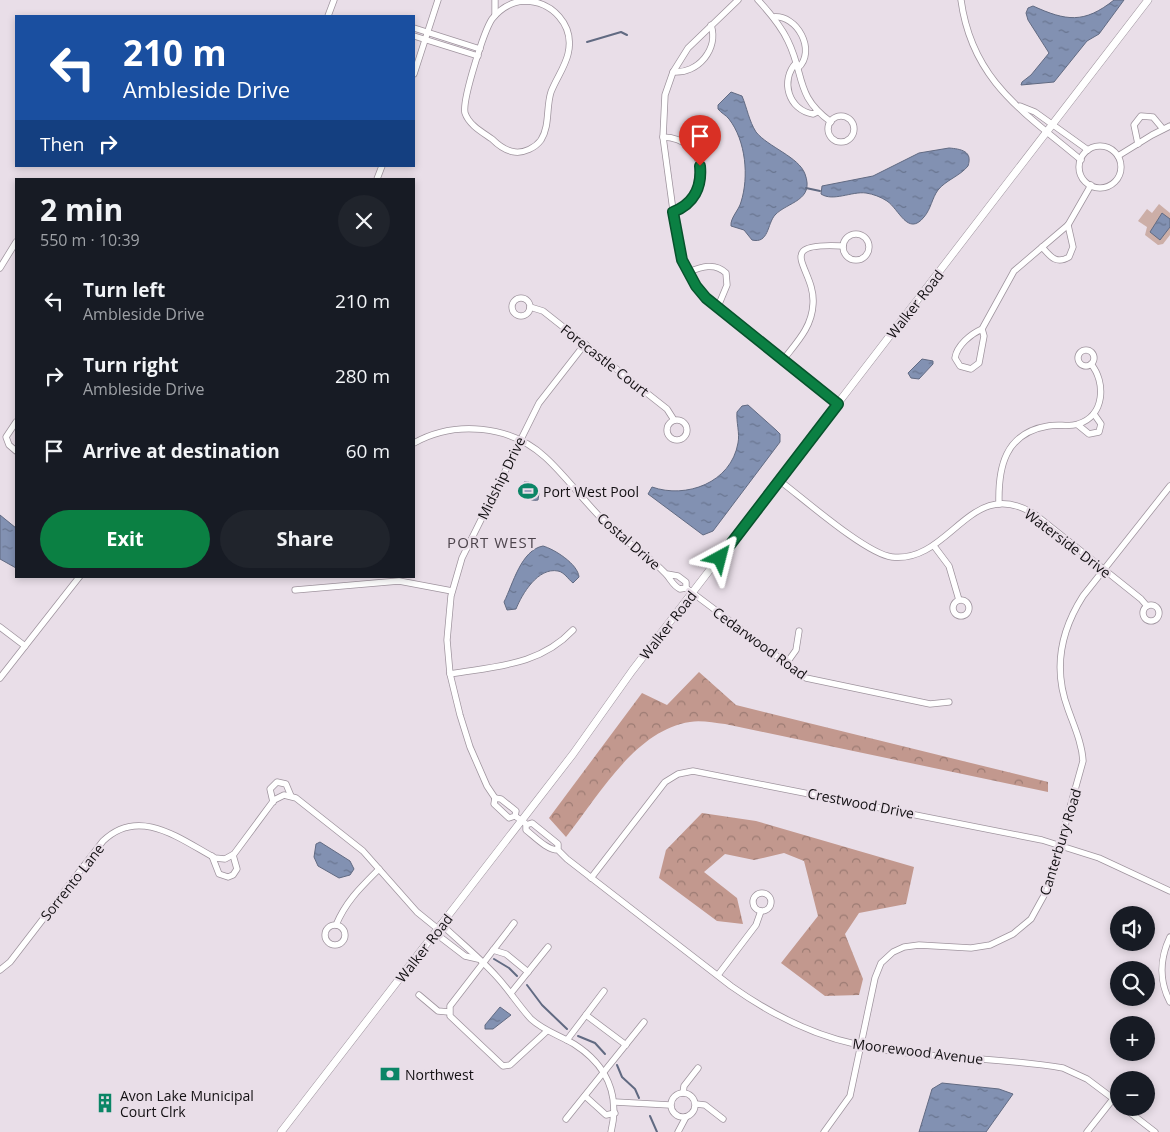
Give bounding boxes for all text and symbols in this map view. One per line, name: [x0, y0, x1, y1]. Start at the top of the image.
text: 210 m: [123, 29, 227, 76]
icon: left: [40, 35, 105, 100]
text: Ambleside Drive: [123, 74, 290, 104]
pin: [679, 115, 721, 166]
icon: arrive: [686, 122, 714, 150]
icon: right: [94, 130, 122, 158]
text: Then: [40, 131, 84, 157]
text: 2 min: [40, 189, 123, 230]
button: close: [338, 195, 390, 247]
text: 550 m · 10:39: [40, 229, 140, 251]
street label: Walker Road: [882, 266, 948, 342]
text: Turn left: [83, 277, 165, 303]
icon: left: [40, 287, 68, 315]
text: 210 m: [335, 288, 390, 314]
text: Ambleside Drive: [83, 303, 205, 325]
street label: Forecastle Court: [557, 320, 653, 400]
text: Turn right: [83, 352, 178, 378]
icon: right: [40, 362, 68, 390]
text: 280 m: [335, 363, 390, 389]
text: Ambleside Drive: [83, 378, 205, 400]
street label: Midship Drive: [473, 433, 529, 523]
icon: arrive: [40, 437, 68, 465]
text: Arrive at destination: [83, 438, 280, 464]
text: 60 m: [346, 438, 390, 464]
sports icon: Port West Pool: [517, 480, 539, 502]
place label: Port West Pool: [543, 482, 639, 501]
street label: Waterside Drive: [1021, 504, 1115, 582]
street label: Costal Drive: [593, 508, 665, 574]
button: Exit: [40, 510, 210, 568]
button: Share: [220, 510, 390, 568]
position arrow: [693, 531, 745, 583]
district label: PORT WEST: [447, 532, 537, 552]
street label: Walker Road: [635, 587, 701, 663]
street label: Cedarwood Road: [709, 602, 811, 684]
street label: Crestwood Drive: [806, 783, 916, 823]
street label: Canterbury Road: [1035, 786, 1085, 898]
street label: Sorrento Lane: [36, 840, 108, 924]
map controls: [1110, 906, 1155, 1116]
button: sound: [1110, 906, 1155, 951]
street label: Walker Road: [391, 910, 457, 986]
button: search: [1110, 961, 1155, 1006]
button: +: [1110, 1016, 1155, 1061]
street label: Moorewood Avenue: [852, 1034, 985, 1068]
bank icon: Northwest: [379, 1063, 401, 1085]
place label: Northwest: [405, 1065, 474, 1084]
button: −: [1110, 1071, 1155, 1116]
place label: Avon Lake Municipal Court Clrk: [120, 1086, 254, 1121]
building icon: Avon Lake Municipal Court Clrk: [94, 1092, 116, 1114]

